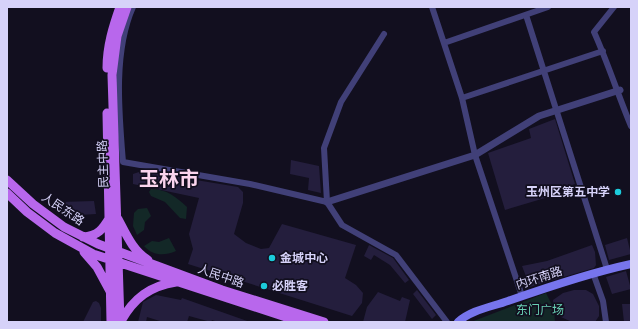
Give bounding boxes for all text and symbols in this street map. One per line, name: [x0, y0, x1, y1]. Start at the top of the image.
street label: 民主中路: [93, 140, 113, 188]
district label: 玉林市: [139, 165, 199, 194]
place label: 玉州区第五中学: [526, 183, 610, 201]
marker: 玉州区第五中学: [613, 187, 623, 197]
street label: 人民东路: [38, 188, 88, 230]
place label: 金城中心: [280, 249, 328, 267]
marker: 金城中心: [267, 253, 277, 263]
street label: 人民中路: [195, 260, 247, 292]
street label: 内环南路: [513, 262, 565, 294]
place label: 必胜客: [272, 277, 308, 295]
marker: 必胜客: [259, 281, 269, 291]
park label: 东门广场: [516, 301, 564, 319]

